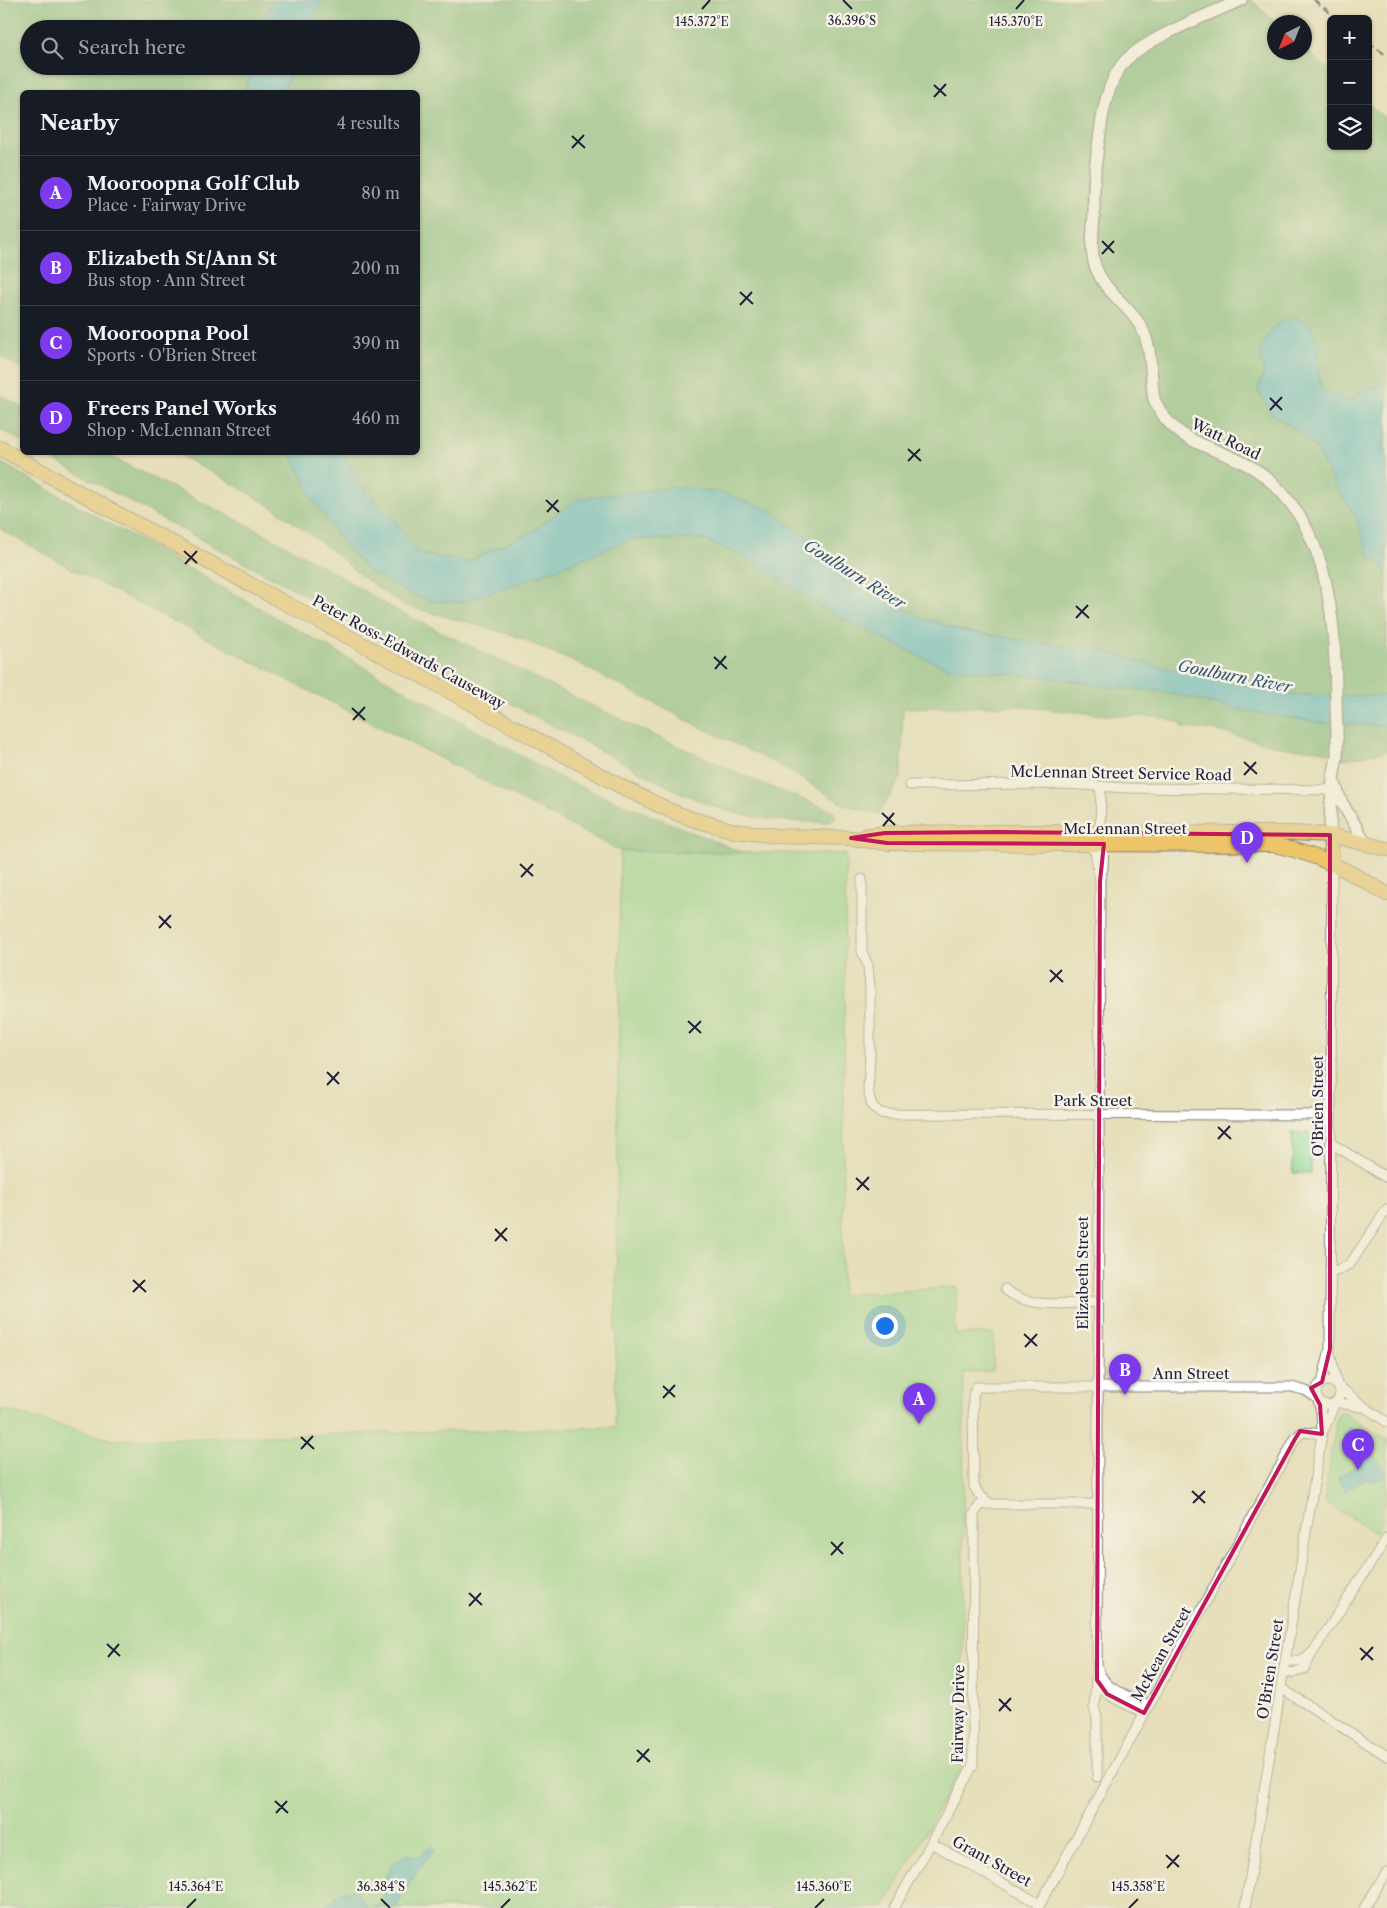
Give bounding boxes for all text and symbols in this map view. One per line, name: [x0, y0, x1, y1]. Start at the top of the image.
text: 36.396°S: [828, 13, 876, 28]
text: 145.372°E: [675, 14, 729, 29]
text: 145.370°E: [989, 14, 1043, 29]
north arrow: [1267, 15, 1312, 60]
map controls: [1327, 15, 1372, 150]
button: +: [1327, 15, 1372, 60]
search box: [20, 20, 420, 75]
icon: search: [38, 34, 66, 62]
text: Search here: [78, 36, 186, 59]
button: −: [1327, 60, 1372, 105]
button: layers: [1327, 105, 1372, 150]
text: Nearby: [40, 110, 119, 135]
text: 4 results: [337, 113, 400, 133]
text: Mooroopna Golf Club: [87, 172, 300, 195]
text: A: [50, 183, 62, 203]
text: 80 m: [361, 183, 400, 203]
text: Place · Fairway Drive: [87, 195, 246, 215]
text: Elizabeth St/Ann St: [87, 247, 277, 270]
text: B: [50, 258, 62, 278]
text: 200 m: [351, 258, 400, 278]
text: Bus stop · Ann Street: [87, 270, 245, 290]
text: Mooroopna Pool: [87, 322, 249, 345]
text: C: [50, 333, 62, 353]
text: 390 m: [353, 333, 400, 353]
text: Sports · O'Brien Street: [87, 345, 257, 365]
text: Freers Panel Works: [87, 397, 277, 420]
text: D: [49, 408, 63, 428]
text: 460 m: [352, 408, 400, 428]
street label: Watt Road: [1187, 414, 1264, 464]
text: Shop · McLennan Street: [87, 420, 271, 440]
water label: Goulburn River: [800, 535, 911, 614]
street label: Peter Ross-Edwards Causeway: [309, 591, 509, 713]
water label: Goulburn River: [1176, 655, 1295, 697]
street label: McLennan Street Service Road: [1010, 762, 1232, 784]
street label: McLennan Street: [1063, 819, 1187, 838]
pin: D: [1231, 822, 1263, 863]
street label: O'Brien Street: [1308, 1055, 1327, 1157]
street label: Park Street: [1054, 1091, 1133, 1110]
street label: Elizabeth Street: [1073, 1215, 1092, 1330]
your location: [872, 1313, 898, 1339]
pin: B: [1109, 1354, 1141, 1395]
street label: Ann Street: [1152, 1364, 1230, 1383]
pin: A: [903, 1383, 935, 1424]
pin: C: [1342, 1429, 1374, 1470]
street label: McKean Street: [1127, 1602, 1195, 1705]
street label: O'Brien Street: [1253, 1617, 1287, 1721]
street label: Fairway Drive: [948, 1665, 968, 1763]
street label: Grant Street: [949, 1831, 1035, 1891]
text: 145.364°E: [169, 1879, 223, 1894]
text: 36.384°S: [357, 1879, 405, 1894]
text: 145.362°E: [483, 1879, 537, 1894]
text: 145.360°E: [796, 1879, 852, 1894]
text: 145.358°E: [1111, 1879, 1165, 1894]

